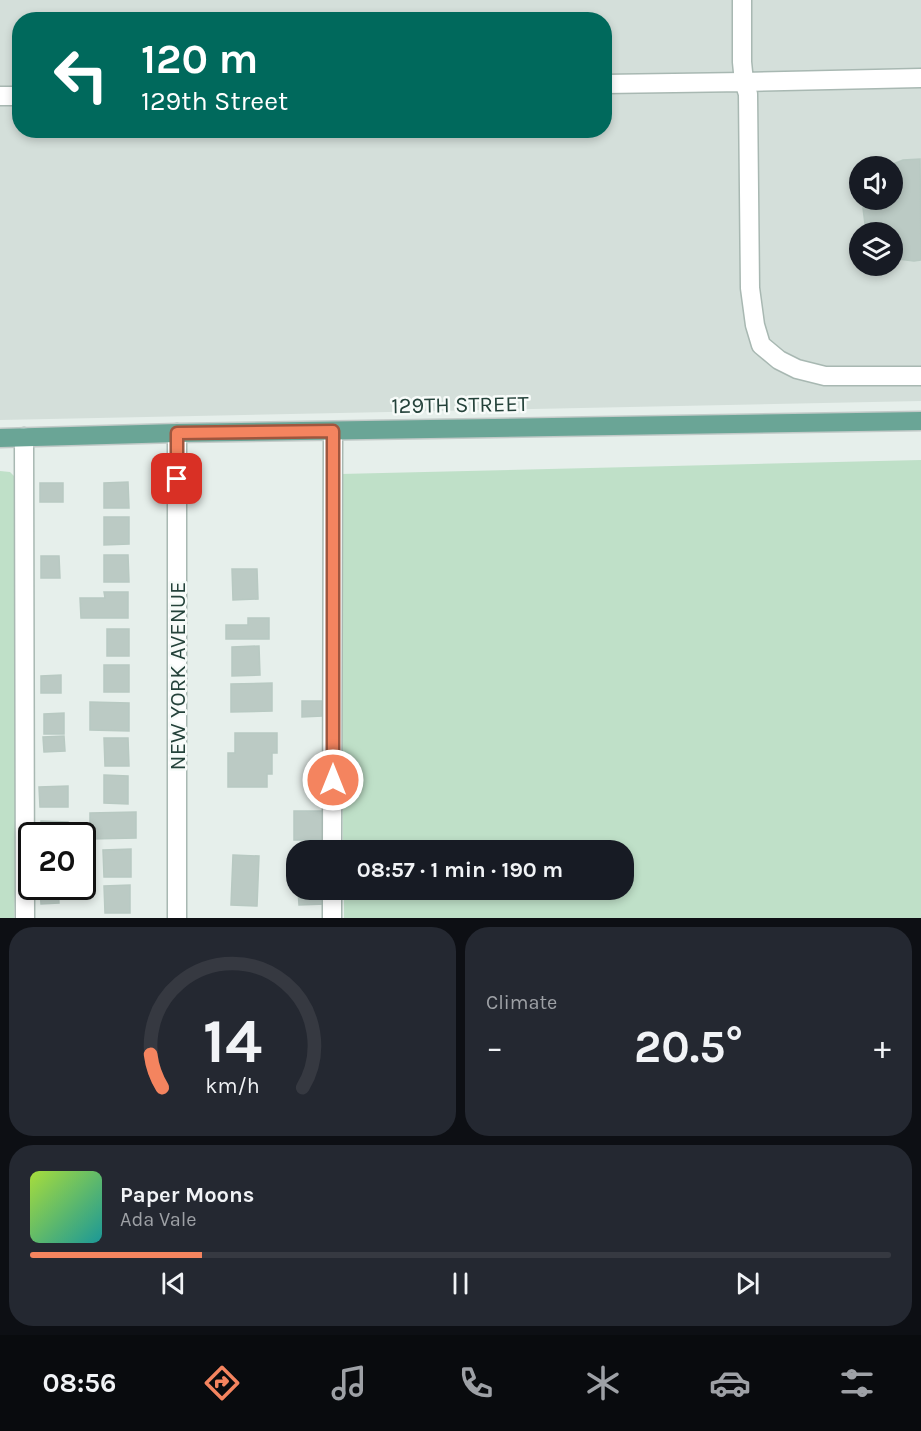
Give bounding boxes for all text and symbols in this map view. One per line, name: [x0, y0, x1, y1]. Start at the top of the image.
text: 120 m: [141, 34, 258, 84]
icon: left: [42, 36, 120, 114]
text: 129th Street: [141, 85, 288, 117]
map controls: [849, 156, 903, 276]
button: sound: [849, 156, 903, 210]
button: layers: [849, 222, 903, 276]
street label: 129TH STREET: [391, 391, 529, 419]
pin: [151, 453, 202, 504]
icon: arrive: [160, 462, 193, 495]
street label: NEW YORK AVENUE: [165, 582, 191, 770]
position arrow: [301, 748, 365, 812]
speed limit sign: 20: [18, 822, 96, 900]
text: 08:57 · 1 min · 190 m: [357, 857, 563, 883]
text: Climate: [486, 991, 557, 1014]
text: 14: [203, 1005, 262, 1078]
text: 20.5°: [634, 1021, 743, 1073]
text: −: [486, 1028, 503, 1066]
text: +: [874, 1028, 891, 1066]
text: km/h: [205, 1074, 260, 1099]
text: Paper Moons: [120, 1182, 254, 1208]
text: Ada Vale: [120, 1208, 197, 1231]
icon: previous: [157, 1267, 190, 1300]
icon: pause: [444, 1267, 477, 1300]
icon: next: [731, 1267, 764, 1300]
icon: directions: [201, 1362, 243, 1404]
icon: music: [328, 1362, 370, 1404]
icon: phone: [455, 1362, 497, 1404]
icon: climate: [582, 1362, 624, 1404]
icon: car: [709, 1362, 751, 1404]
icon: filters: [836, 1362, 878, 1404]
text: 08:56: [43, 1367, 116, 1399]

